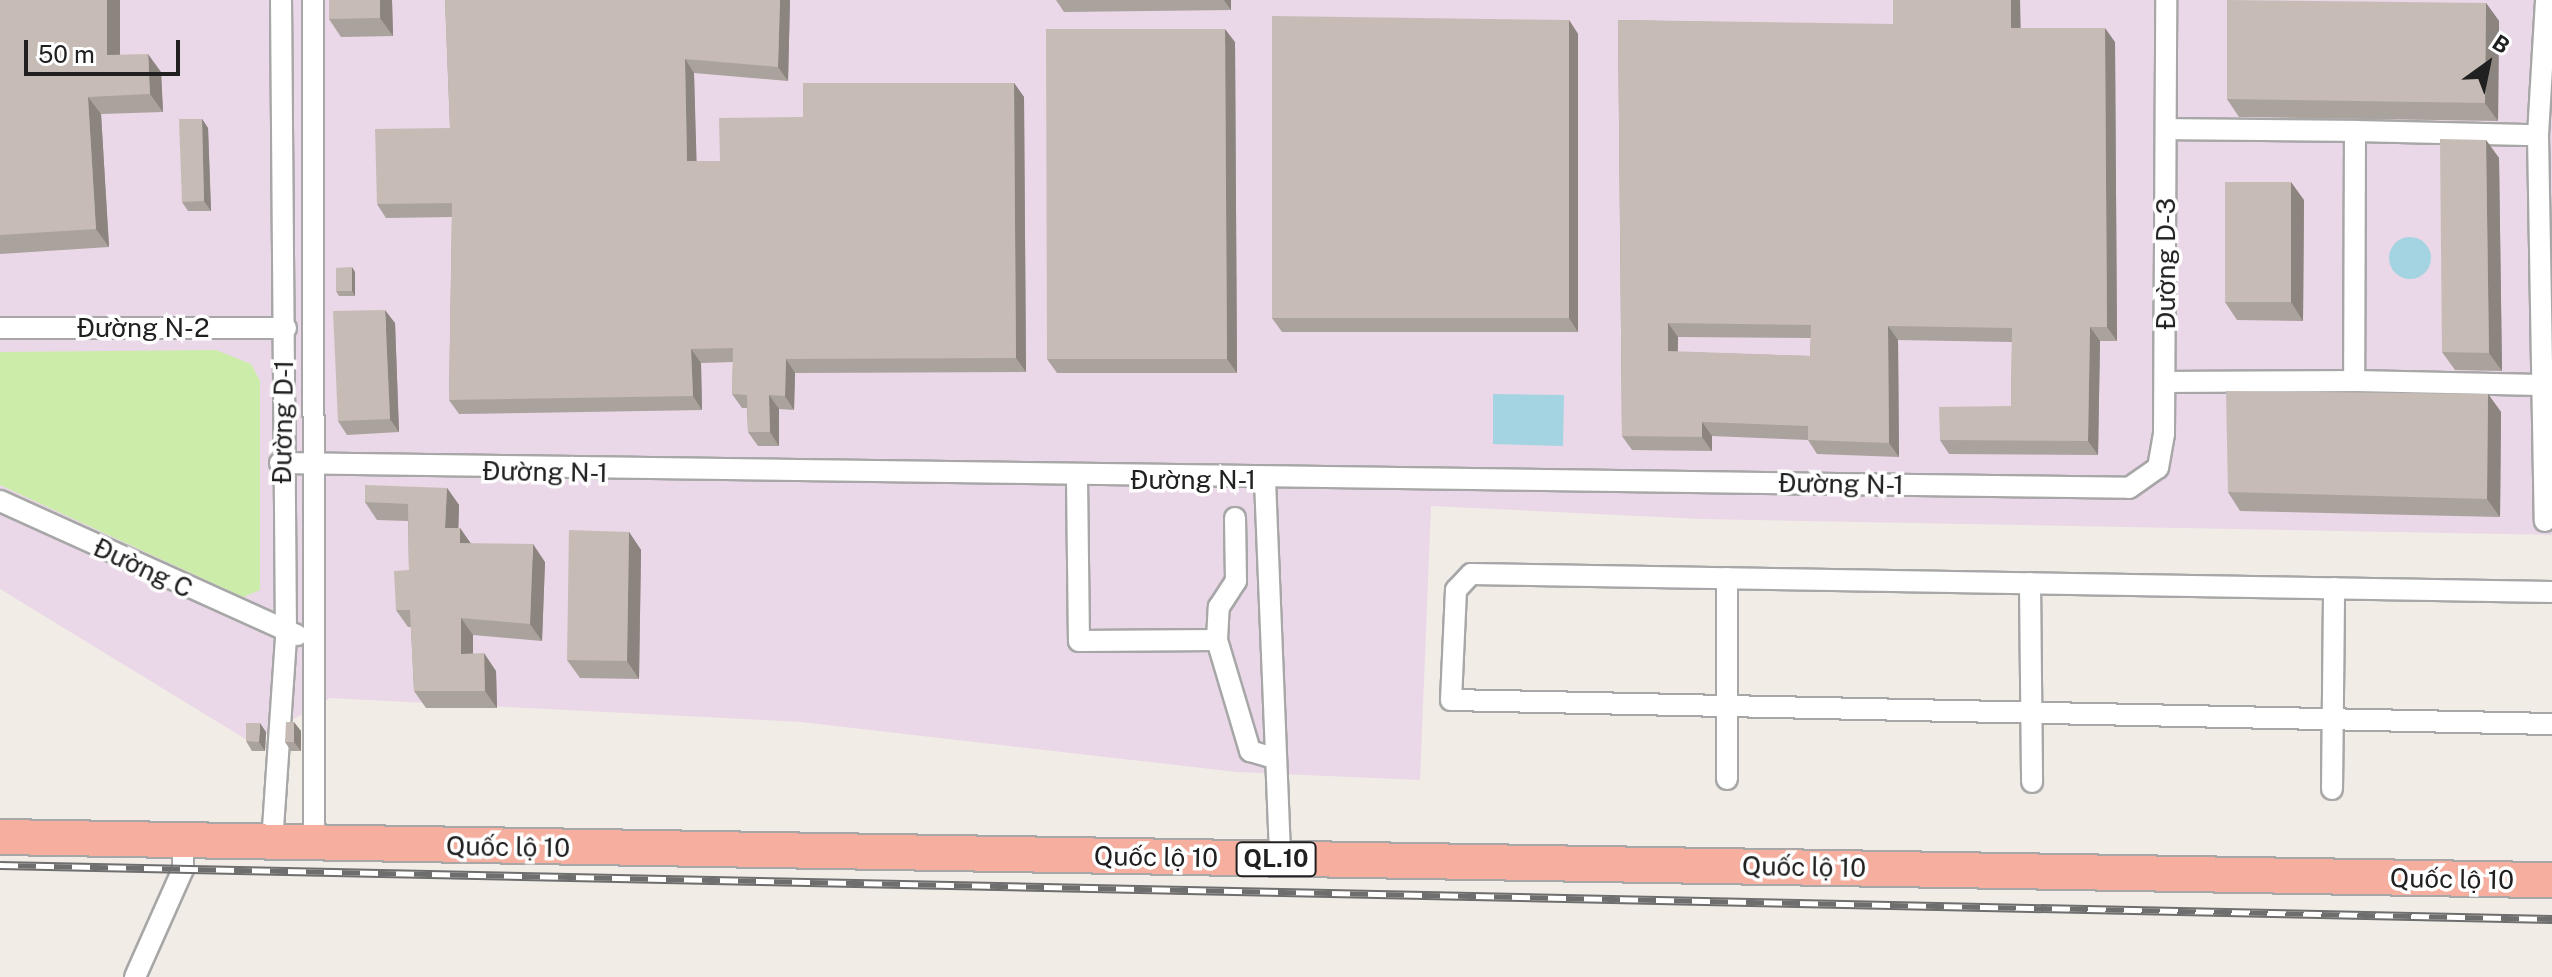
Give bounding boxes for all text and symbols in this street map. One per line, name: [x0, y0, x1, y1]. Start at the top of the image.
scale bar: [28, 24, 184, 74]
north arrow: [2448, 24, 2528, 104]
text: B: [2488, 29, 2514, 59]
text: 50 m: [38, 40, 95, 68]
street label: Đường D-3: [2150, 198, 2182, 330]
street label: Đường N-2: [77, 312, 209, 344]
street label: Đường D-1: [266, 360, 300, 484]
street label: Đường N-1: [482, 455, 608, 489]
street label: Đường N-1: [1130, 464, 1256, 496]
street label: Đường N-1: [1778, 467, 1904, 501]
street label: Đường C: [88, 532, 198, 604]
street label: Quốc lộ 10: [446, 830, 570, 864]
road number: QL.10: [1234, 839, 1318, 879]
street label: Quốc lộ 10: [1094, 840, 1218, 874]
street label: Quốc lộ 10: [1742, 850, 1866, 884]
street label: Quốc lộ 10: [2390, 862, 2514, 896]

